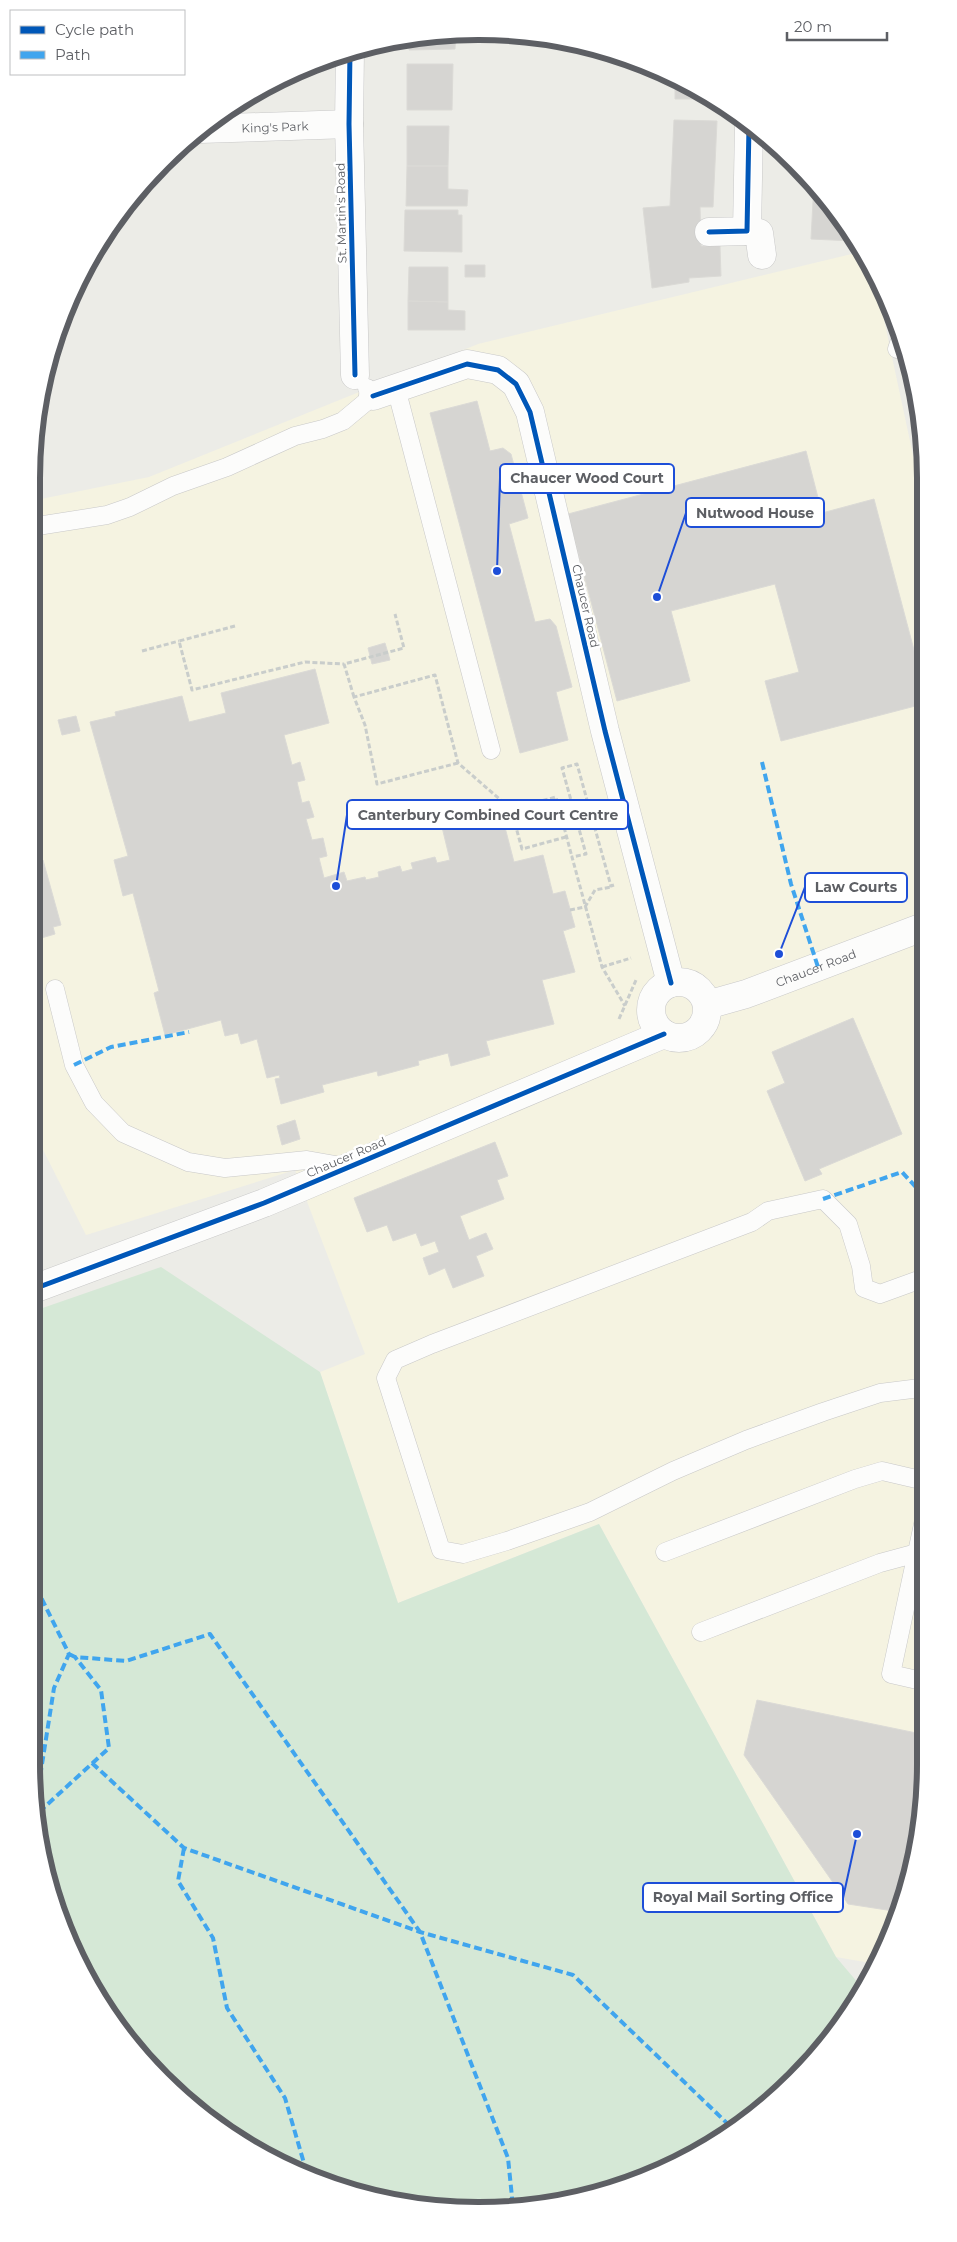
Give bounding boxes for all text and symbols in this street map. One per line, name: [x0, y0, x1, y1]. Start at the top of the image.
legend: [10, 10, 185, 75]
scale bar: [787, 10, 887, 42]
text: 20 m: [794, 17, 832, 36]
text: Cycle path: [55, 20, 134, 39]
text: Path: [55, 45, 91, 64]
street label: King's Park: [241, 118, 310, 135]
street label: St. Martin's Road: [333, 163, 349, 263]
callout: Chaucer Wood Court: [500, 464, 674, 493]
text: Chaucer Wood Court: [510, 469, 664, 487]
callout: Nutwood House: [686, 498, 824, 527]
text: Nutwood House: [696, 504, 814, 522]
street label: Chaucer Road: [569, 563, 603, 649]
callout: Canterbury Combined Court Centre: [347, 800, 628, 829]
text: Canterbury Combined Court Centre: [358, 806, 619, 824]
callout: Law Courts: [805, 873, 907, 902]
text: Law Courts: [815, 878, 898, 896]
street label: Chaucer Road: [773, 946, 858, 990]
street label: Chaucer Road: [304, 1133, 388, 1181]
callout: Royal Mail Sorting Office: [643, 1883, 843, 1912]
text: Royal Mail Sorting Office: [653, 1888, 833, 1906]

